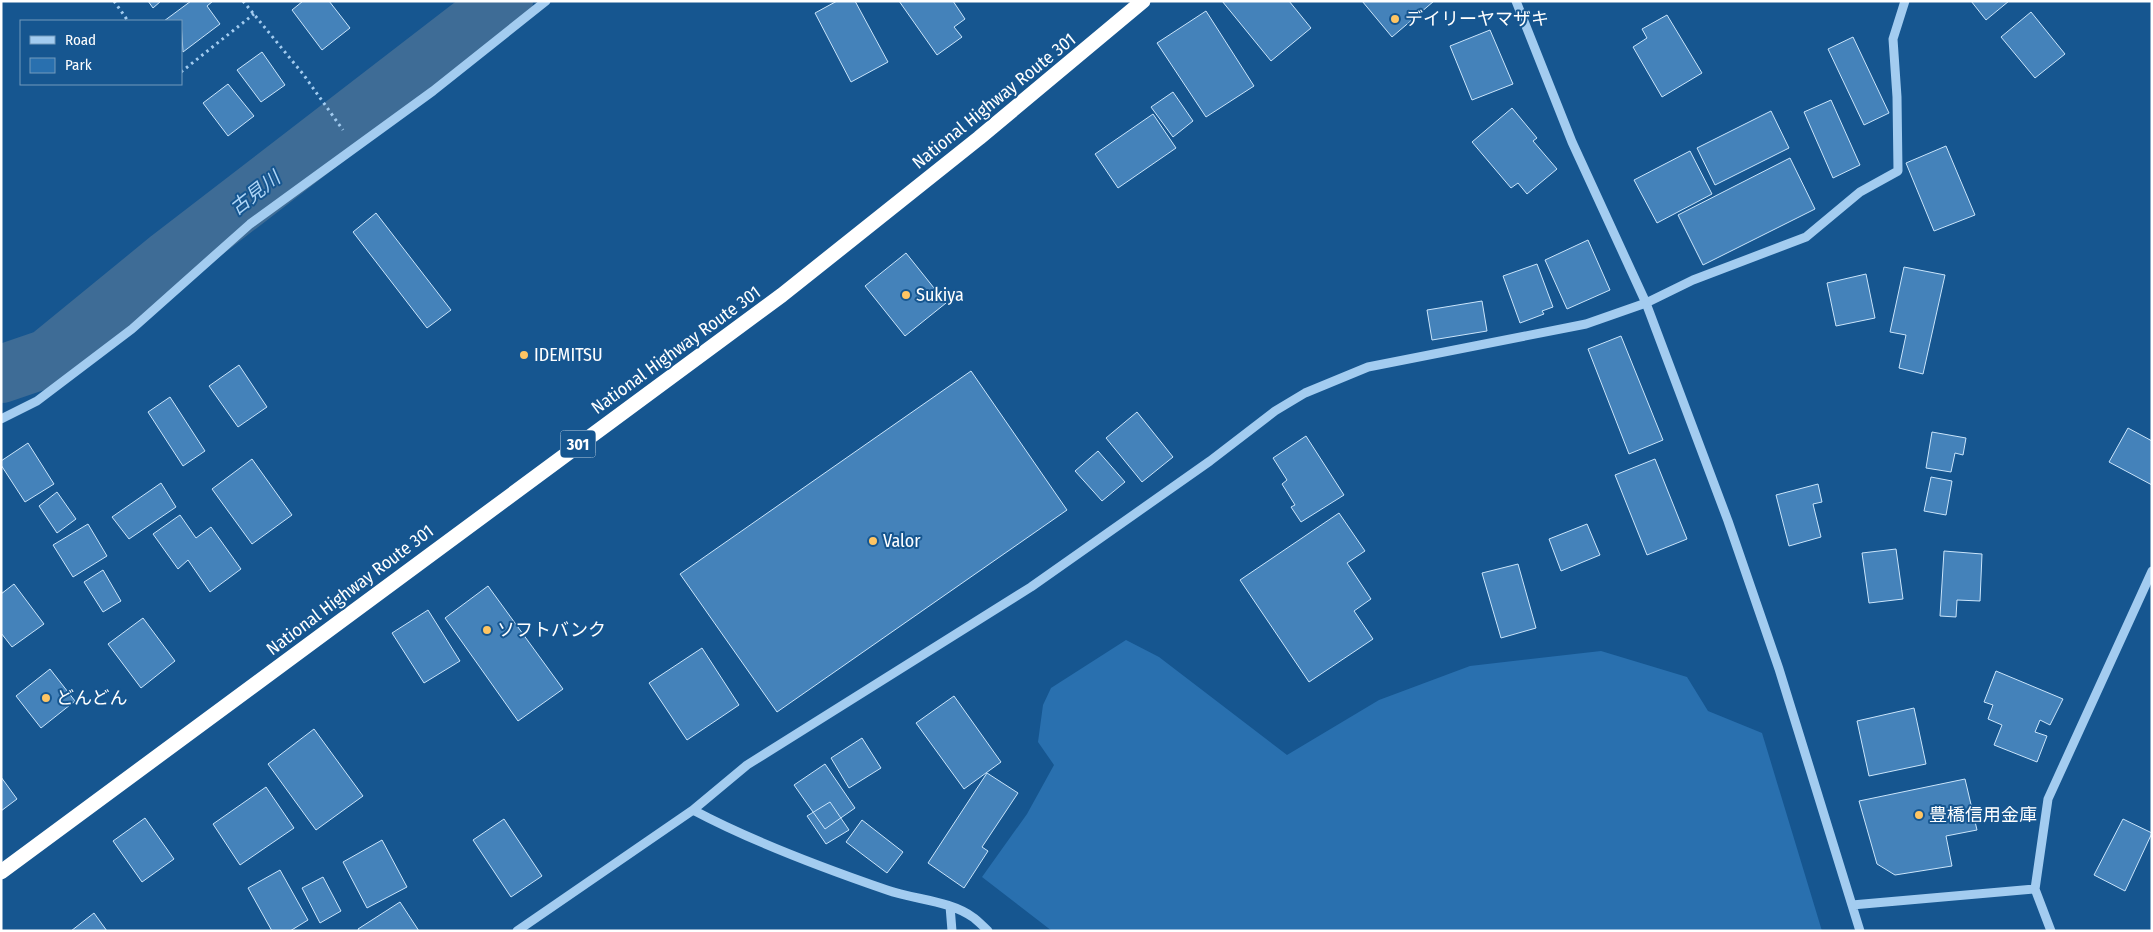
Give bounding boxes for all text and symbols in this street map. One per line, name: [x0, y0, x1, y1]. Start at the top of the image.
place label: デイリーヤマザキ: [1405, 8, 1549, 30]
marker: デイリーヤマザキ: [1389, 13, 1401, 25]
legend: [20, 20, 182, 85]
street label: National Highway Route 301: [908, 28, 1080, 174]
text: Road: [65, 31, 96, 49]
text: Park: [65, 56, 92, 74]
water label: 古見川: [225, 165, 286, 220]
street label: National Highway Route 301: [587, 281, 765, 419]
place label: Sukiya: [916, 284, 964, 306]
marker: Sukiya: [900, 289, 912, 301]
place label: IDEMITSU: [534, 344, 603, 366]
marker: IDEMITSU: [518, 349, 530, 361]
road number: 301: [560, 430, 596, 458]
street label: National Highway Route 301: [262, 520, 438, 660]
place label: Valor: [883, 530, 921, 552]
marker: Valor: [867, 535, 879, 547]
place label: ソフトバンク: [497, 619, 606, 641]
marker: ソフトバンク: [481, 624, 493, 636]
place label: どんどん: [56, 687, 127, 709]
marker: どんどん: [40, 692, 52, 704]
place label: 豊橋信用金庫: [1929, 804, 2037, 826]
marker: 豊橋信用金庫: [1913, 809, 1925, 821]

